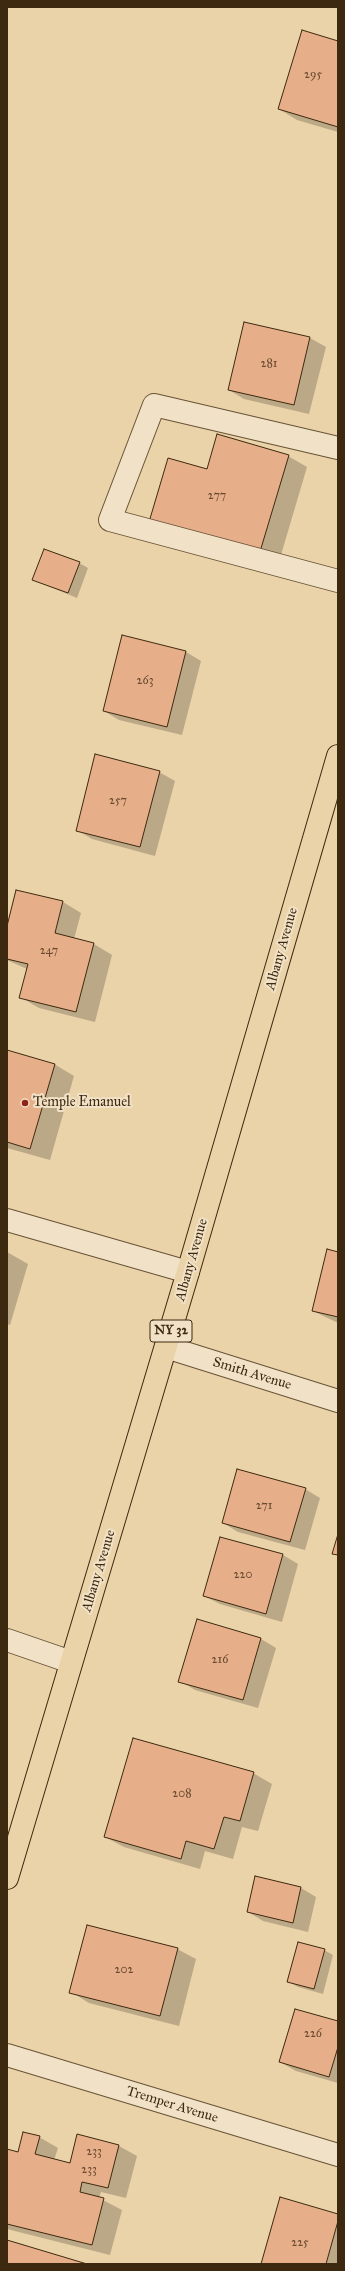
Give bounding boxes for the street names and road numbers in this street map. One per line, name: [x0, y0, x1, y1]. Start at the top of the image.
street label: Albany Avenue: [262, 906, 302, 992]
street label: Albany Avenue: [172, 1217, 212, 1303]
road number: NY 32: [150, 1320, 192, 1342]
street label: Smith Avenue: [211, 1354, 293, 1394]
street label: Albany Avenue: [79, 1528, 119, 1614]
street label: Tremper Avenue: [124, 2083, 220, 2127]

